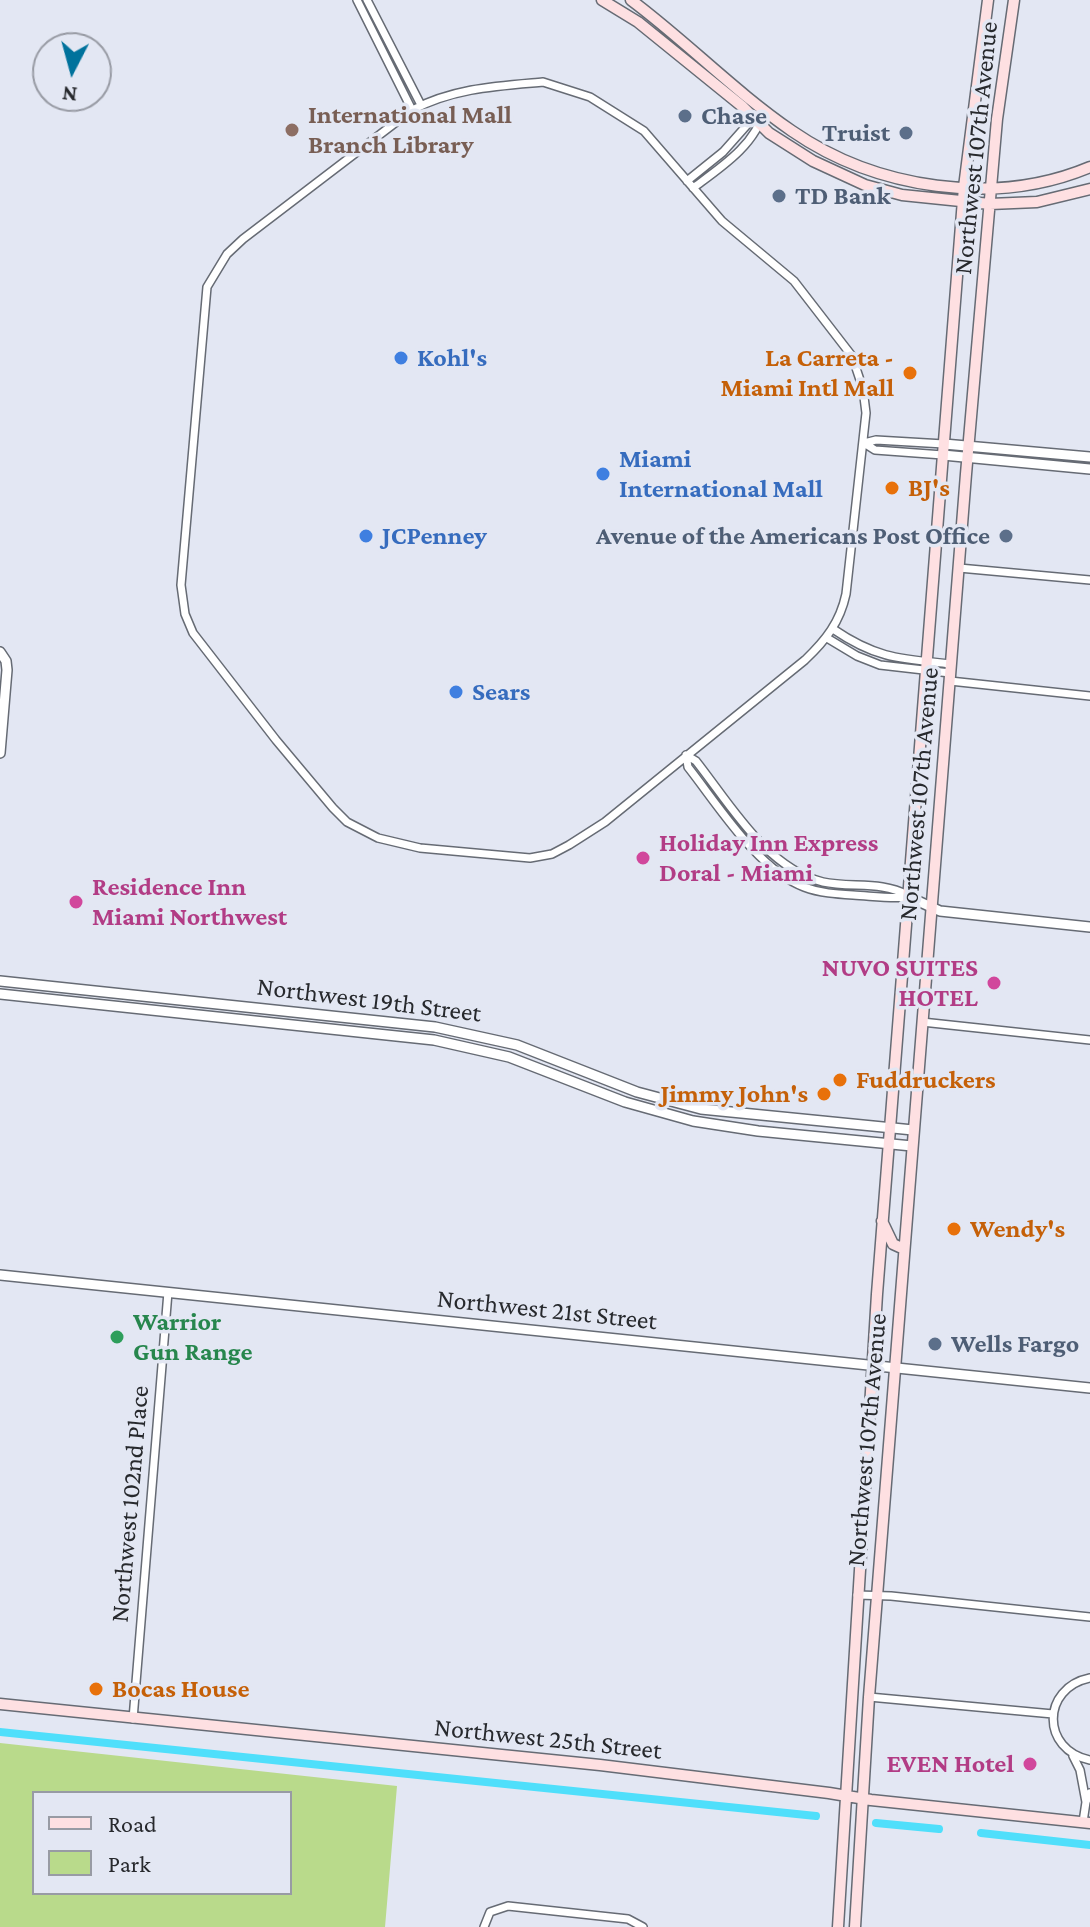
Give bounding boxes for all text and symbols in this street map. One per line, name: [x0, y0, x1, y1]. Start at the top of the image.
street label: Northwest 107th Avenue: [947, 20, 1005, 276]
north arrow: [32, 32, 112, 112]
text: N: [61, 81, 78, 108]
place label: International Mall Branch Library: [308, 99, 512, 160]
place label: Chase: [701, 100, 767, 132]
marker: Chase: [676, 107, 694, 125]
place label: Truist: [822, 117, 890, 149]
marker: International Mall Branch Library: [283, 121, 301, 139]
marker: Truist: [897, 124, 915, 142]
place label: TD Bank: [795, 180, 890, 212]
marker: TD Bank: [770, 187, 788, 205]
place label: Kohl's: [417, 342, 487, 374]
place label: La Carreta - Miami Intl Mall: [721, 342, 894, 404]
marker: Kohl's: [392, 349, 410, 367]
marker: La Carreta - Miami Intl Mall: [901, 364, 919, 382]
place label: Miami International Mall: [619, 443, 823, 504]
marker: Miami International Mall: [594, 465, 612, 483]
place label: BJ's: [908, 472, 950, 504]
marker: BJ's: [883, 479, 901, 497]
place label: JCPenney: [382, 520, 487, 552]
place label: Avenue of the Americans Post Office: [596, 520, 990, 552]
marker: JCPenney: [357, 527, 375, 545]
marker: Avenue of the Americans Post Office: [997, 527, 1015, 545]
street label: Northwest 107th Avenue: [892, 666, 946, 922]
place label: Sears: [472, 676, 530, 708]
marker: Sears: [447, 683, 465, 701]
place label: Holiday Inn Express Doral - Miami: [659, 827, 878, 888]
marker: Holiday Inn Express Doral - Miami: [634, 849, 652, 867]
place label: Residence Inn Miami Northwest: [92, 871, 287, 932]
marker: Residence Inn Miami Northwest: [67, 893, 85, 911]
place label: NUVO SUITES HOTEL: [822, 952, 978, 1014]
street label: Northwest 19th Street: [255, 971, 483, 1029]
marker: NUVO SUITES HOTEL: [985, 974, 1003, 992]
place label: Fuddruckers: [856, 1064, 996, 1096]
marker: Fuddruckers: [831, 1071, 849, 1089]
place label: Jimmy John's: [661, 1078, 808, 1110]
marker: Jimmy John's: [815, 1085, 833, 1103]
place label: Wendy's: [970, 1213, 1065, 1245]
marker: Wendy's: [945, 1220, 963, 1238]
street label: Northwest 21st Street: [435, 1283, 659, 1337]
place label: Warrior Gun Range: [133, 1306, 253, 1368]
street label: Northwest 107th Avenue: [840, 1312, 894, 1568]
marker: Warrior Gun Range: [108, 1328, 126, 1346]
place label: Wells Fargo: [951, 1328, 1079, 1360]
marker: Wells Fargo: [926, 1335, 944, 1353]
street label: Northwest 102nd Place: [104, 1384, 156, 1624]
place label: Bocas House: [112, 1673, 250, 1705]
marker: Bocas House: [87, 1680, 105, 1698]
street label: Northwest 25th Street: [433, 1712, 663, 1766]
place label: EVEN Hotel: [887, 1748, 1014, 1780]
marker: EVEN Hotel: [1021, 1755, 1039, 1773]
legend: [32, 1791, 292, 1895]
text: Road: [108, 1810, 157, 1837]
text: Park: [108, 1850, 151, 1877]

